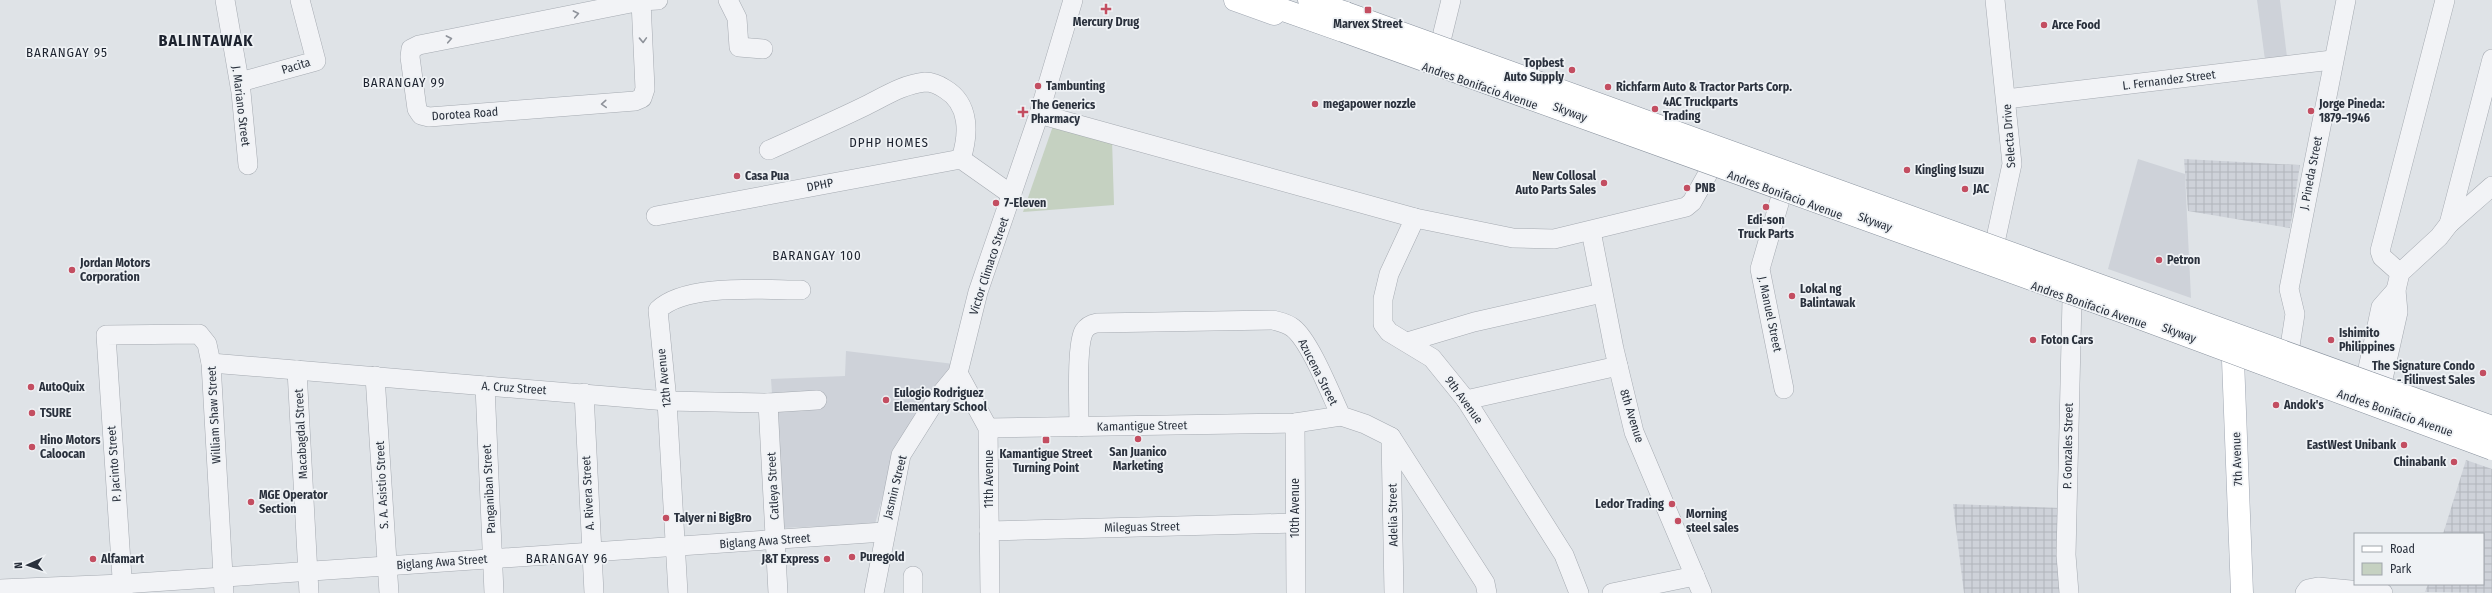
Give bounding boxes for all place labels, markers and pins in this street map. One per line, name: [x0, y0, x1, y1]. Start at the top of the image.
marker: Mercury Drug: [1101, 4, 1111, 14]
marker: Marvex Street: [1363, 5, 1373, 15]
place label: Mercury Drug: [1073, 15, 1139, 29]
place label: Marvex Street: [1333, 17, 1404, 31]
place label: Arce Food: [2051, 18, 2100, 32]
marker: Arce Food: [2039, 20, 2049, 30]
place label: Topbest Auto Supply: [1503, 56, 1565, 84]
marker: Topbest Auto Supply: [1567, 65, 1577, 75]
place label: Tambunting: [1046, 79, 1105, 93]
place label: Richfarm Auto & Tractor Parts Corp.: [1616, 80, 1792, 94]
marker: Tambunting: [1033, 81, 1043, 91]
marker: Richfarm Auto & Tractor Parts Corp.: [1603, 82, 1613, 92]
place label: 4AC Truckparts Trading: [1663, 95, 1739, 123]
place label: megapower nozzle: [1323, 97, 1416, 111]
place label: Jorge Pineda: 1879–1946: [2318, 97, 2385, 125]
place label: The Generics Pharmacy: [1031, 98, 1096, 126]
marker: megapower nozzle: [1310, 99, 1320, 109]
marker: 4AC Truckparts Trading: [1650, 104, 1660, 114]
marker: Jorge Pineda: 1879–1946: [2306, 106, 2316, 116]
marker: The Generics Pharmacy: [1018, 107, 1028, 117]
place label: Kingling Isuzu: [1915, 163, 1984, 177]
marker: Kingling Isuzu: [1902, 165, 1912, 175]
place label: Casa Pua: [745, 169, 789, 183]
place label: New Collosal Auto Parts Sales: [1514, 169, 1597, 197]
marker: Casa Pua: [732, 171, 742, 181]
marker: New Collosal Auto Parts Sales: [1599, 178, 1609, 188]
place label: PNB: [1695, 181, 1716, 195]
place label: JAC: [1972, 182, 1990, 196]
marker: PNB: [1682, 183, 1692, 193]
marker: JAC: [1960, 184, 1970, 194]
place label: 7-Eleven: [1004, 196, 1046, 210]
marker: 7-Eleven: [991, 198, 1001, 208]
marker: Edi-son Truck Parts: [1761, 202, 1771, 212]
place label: Edi-son Truck Parts: [1738, 213, 1795, 241]
place label: Petron: [2167, 253, 2200, 267]
marker: Petron: [2154, 255, 2164, 265]
place label: Jordan Motors Corporation: [79, 256, 151, 284]
marker: Jordan Motors Corporation: [67, 265, 77, 275]
place label: Lokal ng Balintawak: [1800, 282, 1856, 310]
marker: Lokal ng Balintawak: [1787, 291, 1797, 301]
place label: Ishimito Philippines: [2339, 326, 2396, 354]
place label: Foton Cars: [2041, 333, 2094, 347]
marker: Foton Cars: [2028, 335, 2038, 345]
marker: Ishimito Philippines: [2326, 335, 2336, 345]
place label: The Signature Condo - Filinvest Sales: [2372, 359, 2476, 387]
marker: The Signature Condo - Filinvest Sales: [2478, 368, 2488, 378]
place label: AutoQuix: [38, 380, 85, 394]
marker: AutoQuix: [26, 382, 36, 392]
place label: Eulogio Rodriguez Elementary School: [894, 386, 988, 414]
marker: Eulogio Rodriguez Elementary School: [881, 395, 891, 405]
place label: Andok's: [2283, 398, 2324, 412]
marker: Andok's: [2271, 400, 2281, 410]
place label: TSURE: [40, 406, 72, 420]
marker: TSURE: [27, 408, 37, 418]
place label: Hino Motors Caloocan: [40, 433, 101, 461]
marker: San Juanico Marketing: [1133, 434, 1143, 444]
marker: Kamantigue Street Turning Point: [1041, 435, 1051, 445]
place label: EastWest Unibank: [2307, 438, 2397, 452]
marker: EastWest Unibank: [2399, 440, 2409, 450]
marker: Hino Motors Caloocan: [27, 442, 37, 452]
place label: San Juanico Marketing: [1109, 445, 1167, 473]
place label: Kamantigue Street Turning Point: [999, 447, 1093, 475]
place label: Chinabank: [2393, 455, 2447, 469]
marker: Chinabank: [2449, 457, 2459, 467]
place label: MGE Operator Section: [259, 488, 328, 516]
marker: MGE Operator Section: [246, 497, 256, 507]
place label: Ledor Trading: [1595, 497, 1664, 511]
marker: Ledor Trading: [1667, 499, 1677, 509]
place label: Morning steel sales: [1686, 507, 1740, 535]
place label: Talyer ni BigBro: [674, 511, 752, 525]
marker: Talyer ni BigBro: [661, 513, 671, 523]
marker: Morning steel sales: [1673, 516, 1683, 526]
place label: Puregold: [860, 550, 905, 564]
place label: Alfamart: [100, 552, 145, 566]
place label: J&T Express: [760, 552, 820, 566]
marker: Puregold: [847, 552, 857, 562]
marker: Alfamart: [88, 554, 98, 564]
marker: J&T Express: [822, 554, 832, 564]

